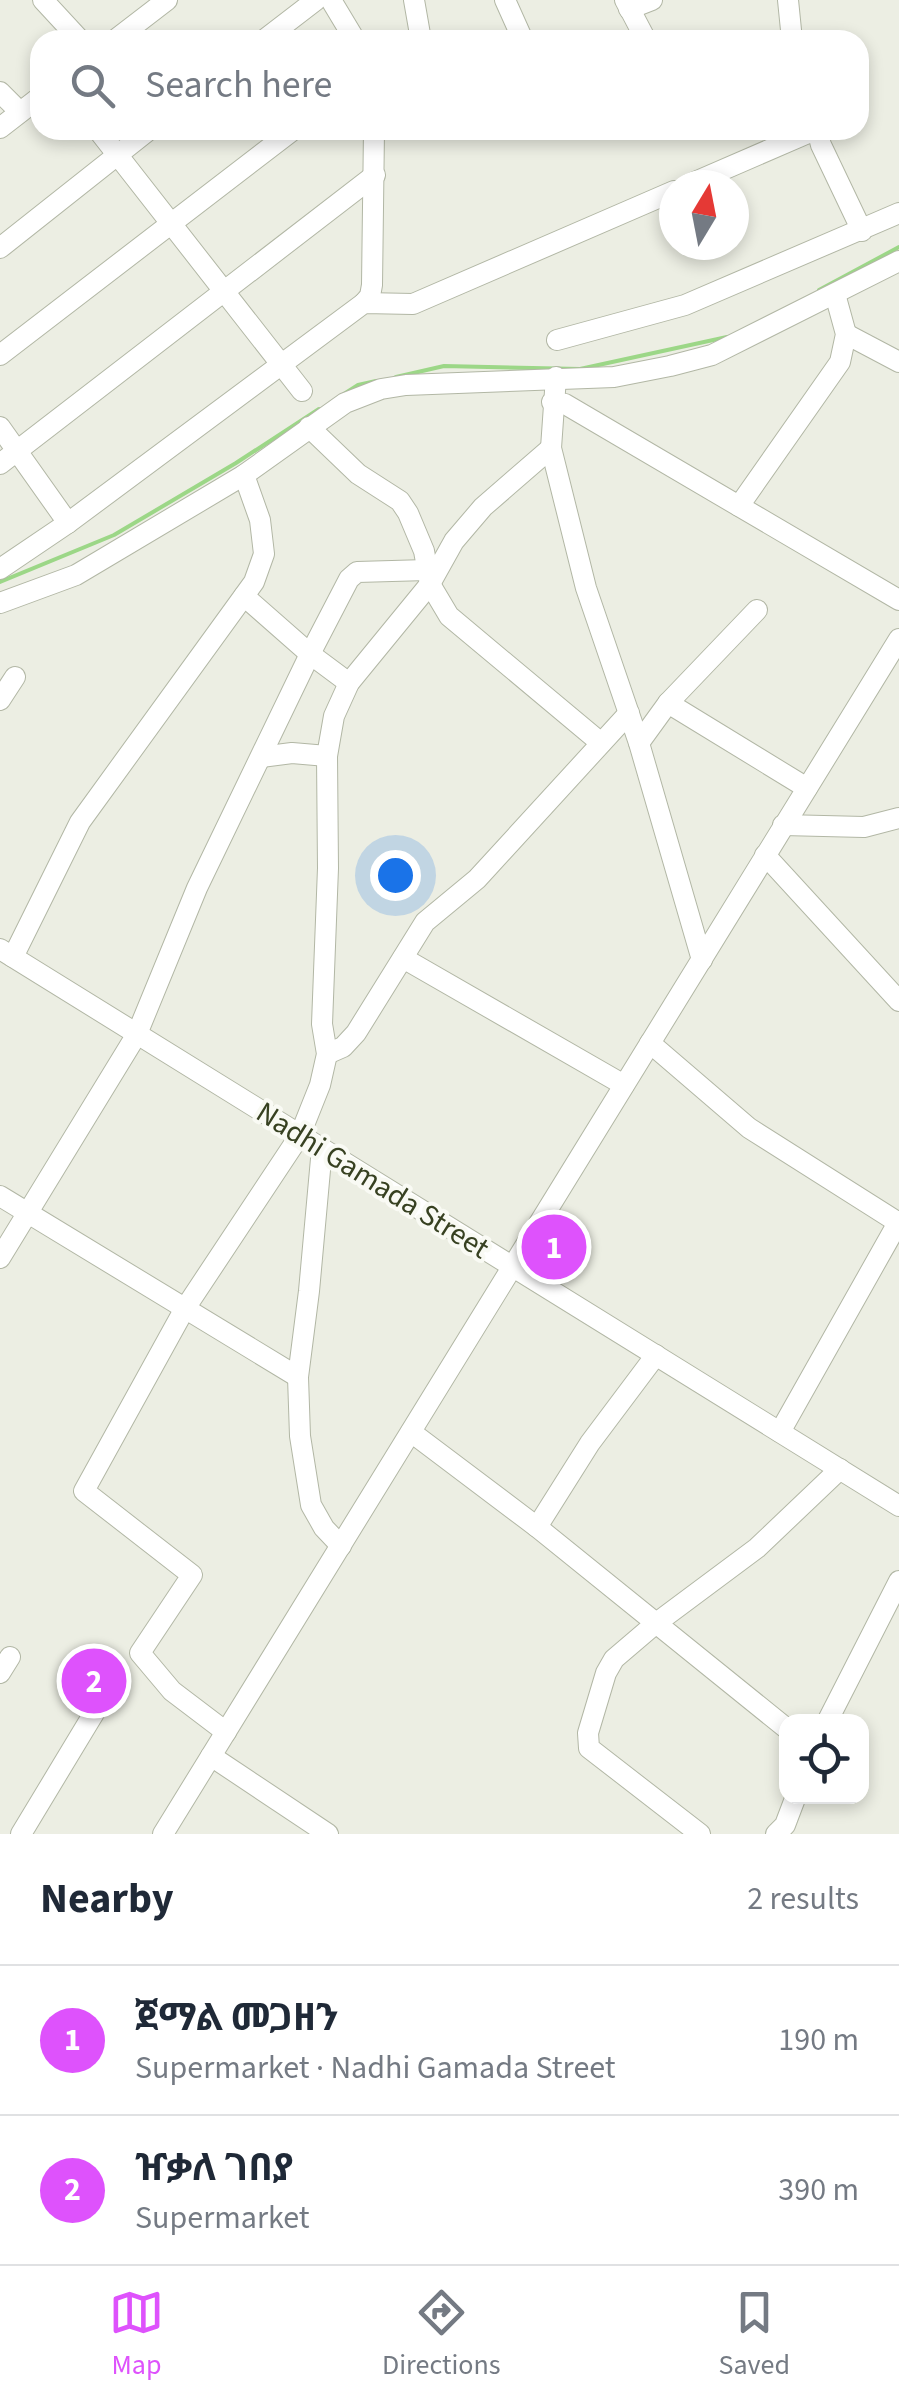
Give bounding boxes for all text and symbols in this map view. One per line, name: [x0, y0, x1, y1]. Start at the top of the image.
search box: [30, 30, 869, 140]
icon: search: [65, 58, 120, 113]
text: Search here: [145, 58, 332, 112]
north arrow: [659, 170, 749, 260]
your location: [370, 850, 421, 901]
street label: Nadhi Gamada Street: [248, 1091, 498, 1270]
pin: 1: [522, 1210, 586, 1284]
pin: 2: [62, 1644, 126, 1718]
map controls: [779, 1714, 869, 1804]
button: locate: [779, 1714, 869, 1804]
text: Nearby: [40, 1869, 174, 1929]
text: 2 results: [747, 1876, 859, 1922]
text: ጀማል መጋዘን: [135, 1991, 339, 2045]
text: 1: [64, 2017, 81, 2063]
text: 190 m: [778, 2017, 859, 2063]
text: Supermarket · Nadhi Gamada Street: [135, 2045, 616, 2091]
text: ዠቃለ ገበያ: [135, 2141, 293, 2195]
text: 2: [64, 2167, 81, 2213]
text: 390 m: [778, 2167, 859, 2213]
text: Supermarket: [135, 2195, 310, 2241]
tab: Map: [109, 2285, 164, 2385]
tab: Directions: [382, 2285, 501, 2385]
tab: Saved: [719, 2285, 790, 2385]

